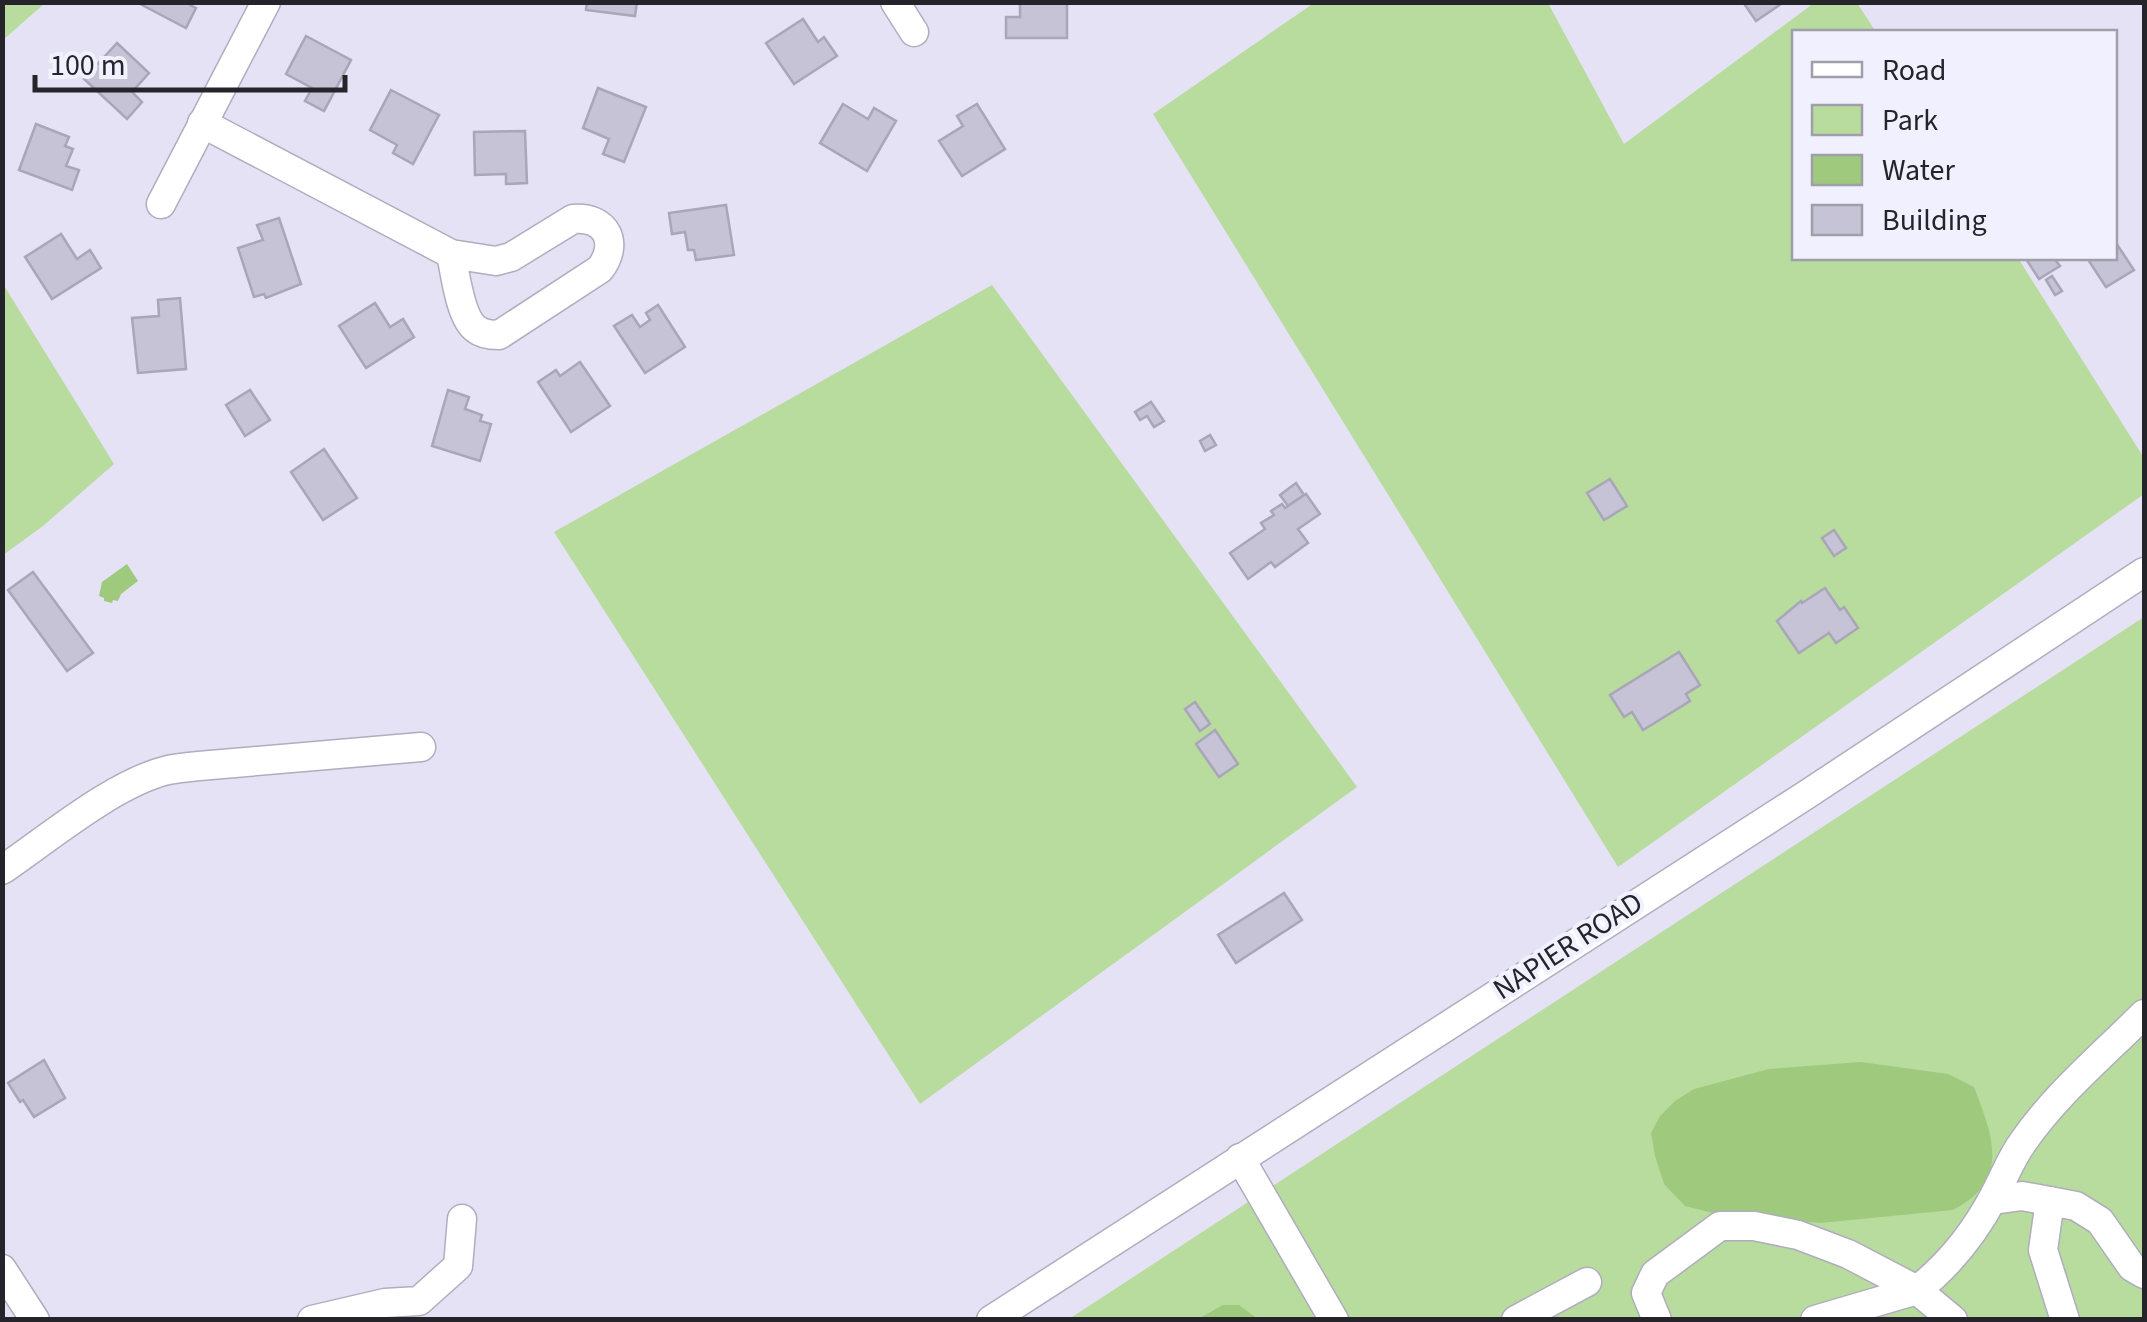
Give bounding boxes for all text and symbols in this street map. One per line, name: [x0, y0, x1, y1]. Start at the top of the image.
scale bar: [35, 30, 345, 92]
legend: [1792, 30, 2117, 260]
text: 100 m: [50, 44, 126, 87]
text: Road: [1882, 49, 1946, 92]
text: Park: [1882, 99, 1938, 142]
text: Water: [1882, 149, 1955, 192]
text: Building: [1882, 199, 1987, 242]
street label: NAPIER ROAD: [1485, 881, 1651, 1011]

